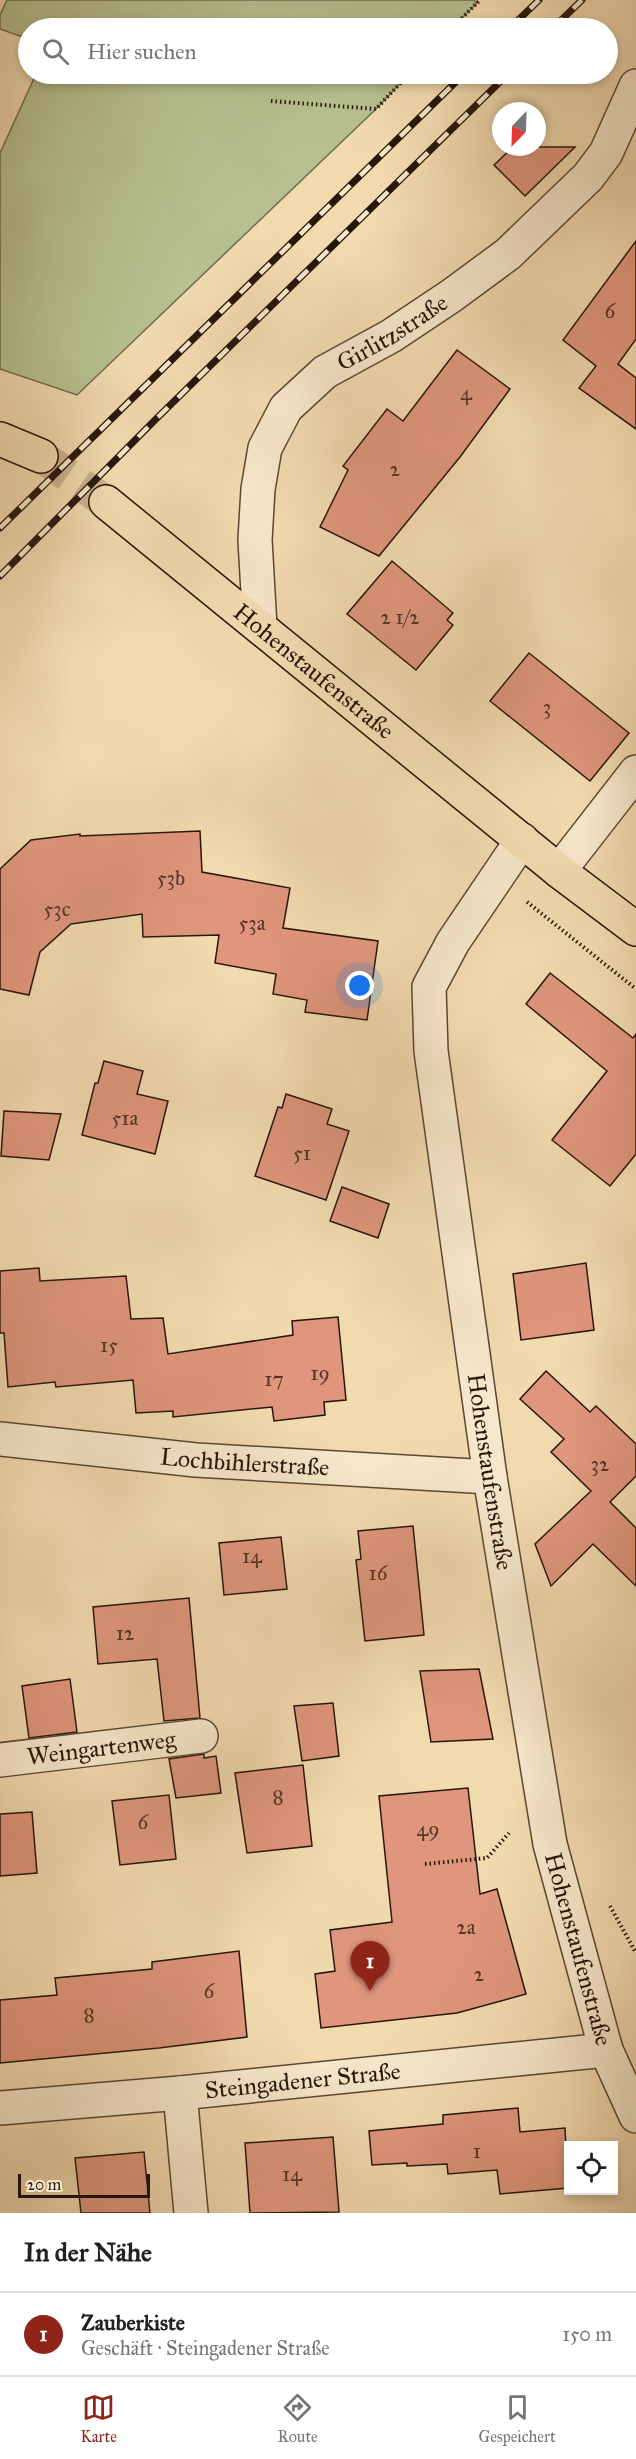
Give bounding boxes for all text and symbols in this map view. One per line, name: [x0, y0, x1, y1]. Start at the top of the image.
search box: [18, 18, 618, 84]
icon: search: [39, 35, 72, 68]
text: Hier suchen: [87, 38, 196, 65]
north arrow: [492, 102, 546, 156]
street label: Girlitzstraße: [332, 287, 453, 378]
house number: 6: [605, 298, 617, 324]
house number: 4: [460, 380, 473, 406]
house number: 2: [390, 456, 401, 482]
street label: Hohenstaufenstraße: [227, 597, 400, 746]
house number: 2 1/2: [380, 604, 420, 630]
house number: 3: [543, 694, 551, 720]
house number: 53b: [157, 865, 185, 891]
house number: 53c: [43, 896, 71, 922]
house number: 53a: [238, 910, 266, 936]
your location: [345, 971, 374, 1000]
house number: 51a: [112, 1105, 139, 1131]
house number: 51: [293, 1140, 311, 1166]
house number: 15: [100, 1332, 118, 1358]
house number: 19: [310, 1360, 330, 1386]
house number: 17: [264, 1366, 284, 1392]
street label: Hohenstaufenstraße: [461, 1371, 520, 1572]
street label: Lochbihlerstraße: [159, 1441, 330, 1483]
house number: 32: [591, 1451, 610, 1477]
house number: 14: [242, 1543, 263, 1569]
house number: 16: [368, 1560, 389, 1586]
house number: 12: [116, 1620, 135, 1646]
street label: Weingartenweg: [25, 1724, 178, 1772]
house number: 8: [272, 1784, 284, 1810]
house number: 6: [138, 1809, 150, 1835]
house number: 49: [417, 1816, 439, 1842]
street label: Hohenstaufenstraße: [538, 1849, 619, 2049]
house number: 2a: [456, 1914, 476, 1940]
pin: 1: [350, 1942, 389, 1991]
house number: 2: [474, 1961, 485, 1987]
house number: 6: [204, 1978, 216, 2004]
house number: 8: [83, 2002, 95, 2028]
street label: Steingadener Straße: [204, 2056, 402, 2105]
house number: 1: [473, 2138, 481, 2164]
map controls: [564, 2141, 618, 2195]
button: locate: [564, 2141, 618, 2195]
house number: 14: [282, 2161, 303, 2187]
scale bar: [18, 2171, 150, 2198]
text: 20 m: [27, 2175, 61, 2194]
text: In der Nähe: [24, 2236, 152, 2268]
text: Zauberkiste: [81, 2309, 185, 2336]
text: 1: [40, 2322, 47, 2346]
text: 150 m: [562, 2322, 612, 2346]
text: Geschäft · Steingadener Straße: [81, 2336, 330, 2360]
tab: Karte: [80, 2391, 117, 2446]
tab: Route: [278, 2391, 318, 2446]
tab: Gespeichert: [478, 2391, 556, 2446]

